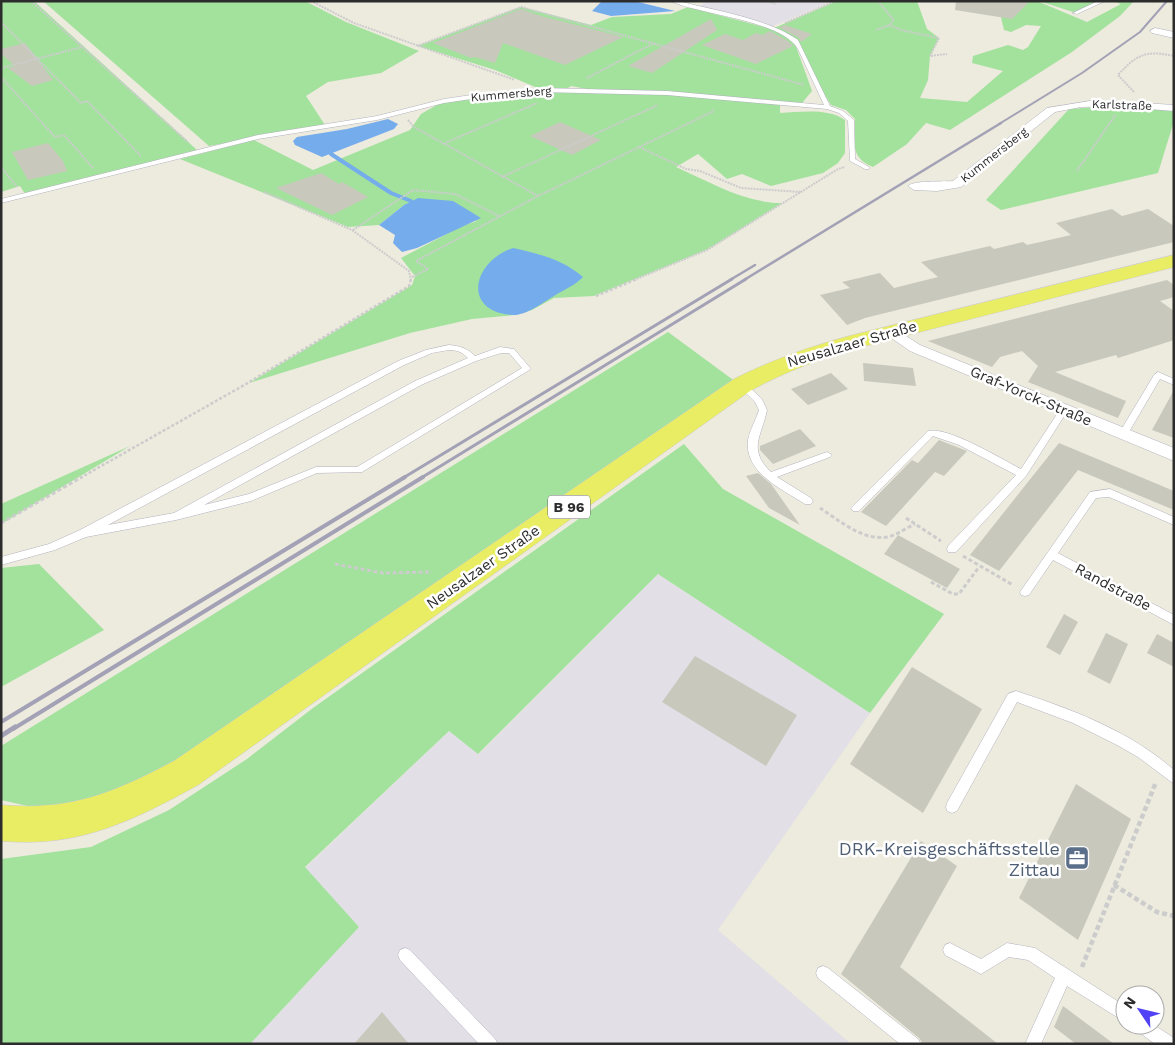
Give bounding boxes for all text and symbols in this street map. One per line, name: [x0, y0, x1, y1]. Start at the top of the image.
street label: Kummersberg: [470, 83, 553, 105]
street label: Karlstraße: [1092, 97, 1152, 113]
street label: Kummersberg: [958, 124, 1031, 186]
street label: Neusalzaer Straße: [785, 317, 919, 371]
street label: Graf-Yorck-Straße: [967, 362, 1095, 430]
road number: B 96: [548, 496, 590, 518]
street label: Neusalzaer Straße: [423, 521, 543, 613]
street label: Randstraße: [1072, 559, 1154, 615]
place label: DRK-Kreisgeschäftsstelle Zittau: [839, 838, 1060, 880]
office icon: DRK-Kreisgeschäftsstelle Zittau: [1064, 845, 1090, 871]
north arrow: [1115, 985, 1165, 1035]
text: N: [1120, 994, 1139, 1011]

